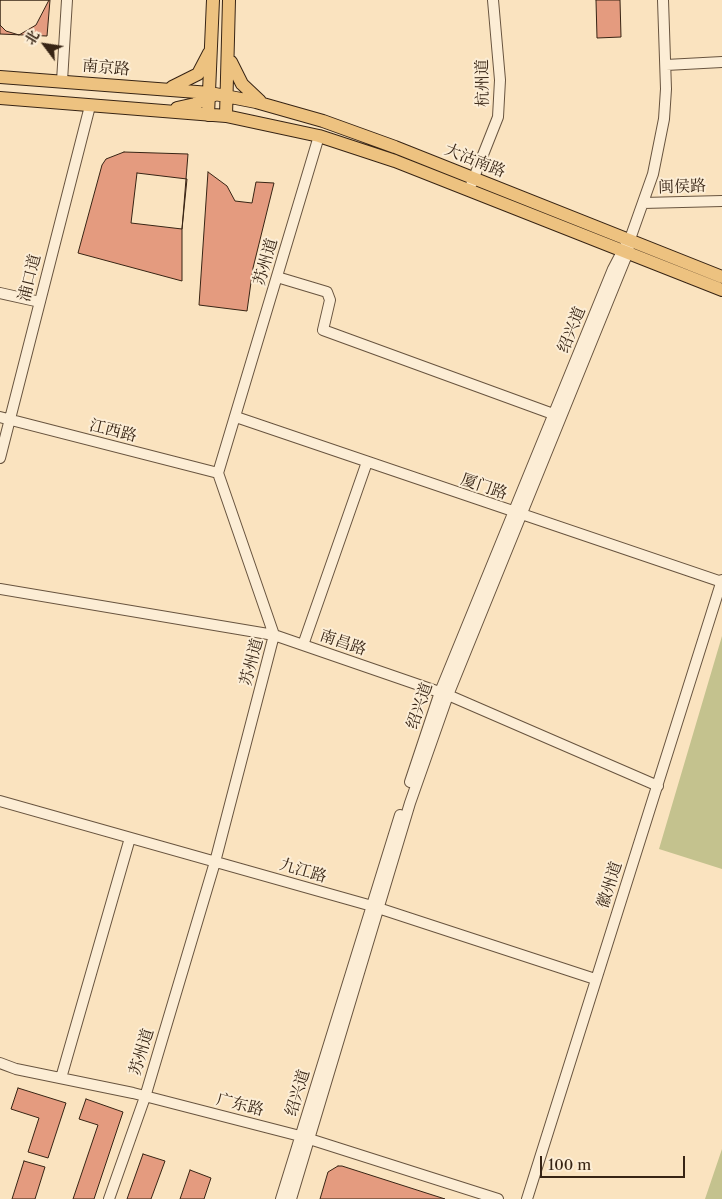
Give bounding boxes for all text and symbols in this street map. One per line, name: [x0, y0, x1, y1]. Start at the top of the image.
north arrow: [20, 20, 70, 70]
text: 北: [21, 27, 43, 48]
street label: 南京路: [81, 56, 131, 80]
street label: 杭州道: [473, 59, 493, 107]
street label: 大沽南路: [442, 140, 508, 182]
street label: 闽侯路: [658, 177, 706, 197]
street label: 苏州道: [250, 236, 282, 288]
street label: 浦口道: [15, 252, 45, 304]
street label: 绍兴道: [554, 304, 590, 356]
street label: 江西路: [87, 416, 139, 446]
street label: 厦门路: [458, 470, 510, 504]
street label: 南昌路: [317, 626, 369, 660]
street label: 苏州道: [237, 636, 267, 688]
street label: 绍兴道: [403, 680, 437, 732]
street label: 九江路: [277, 855, 329, 887]
street label: 徽州道: [593, 859, 627, 911]
street label: 苏州道: [126, 1026, 158, 1078]
street label: 绍兴道: [282, 1067, 314, 1119]
street label: 广东路: [214, 1090, 266, 1120]
scale bar: [542, 1146, 687, 1178]
text: 100 m: [548, 1155, 591, 1174]

